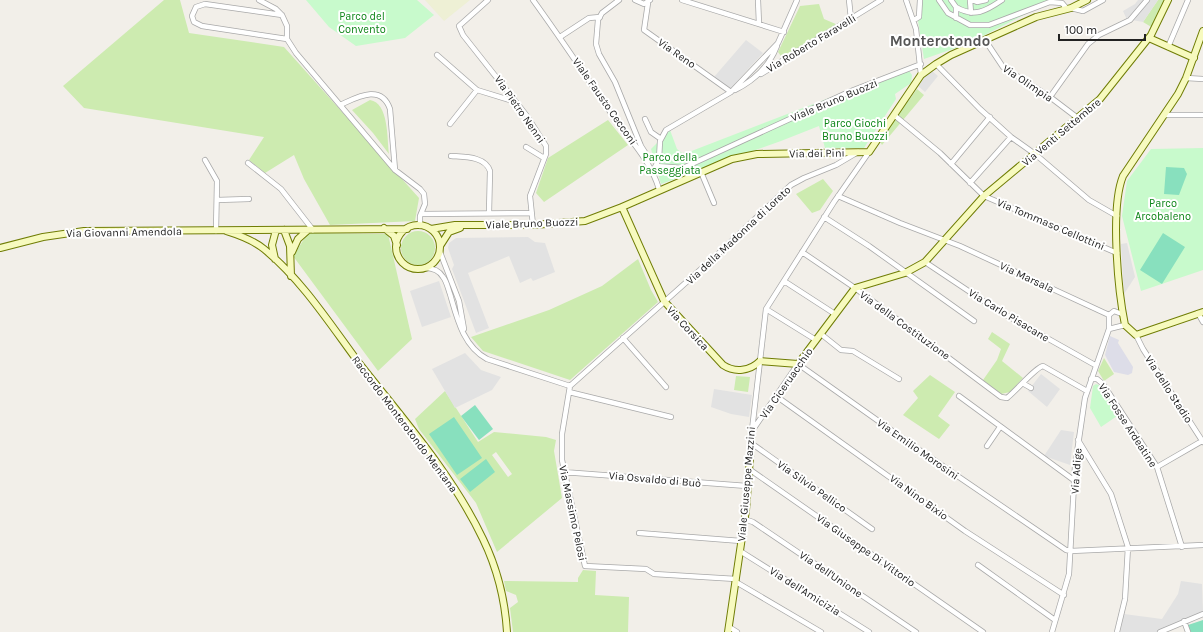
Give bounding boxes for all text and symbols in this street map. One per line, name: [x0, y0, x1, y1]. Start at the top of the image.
park label: Parco del Convento: [338, 10, 386, 36]
street label: Via Roberto Faravelli: [764, 12, 858, 75]
scale bar: [1059, 16, 1145, 42]
text: 100 m: [1065, 23, 1097, 37]
district label: Monterotondo: [890, 32, 990, 50]
street label: Via Reno: [655, 36, 698, 71]
street label: Viale Fausto Cecconi: [570, 55, 640, 147]
street label: Via Olimpia: [1000, 62, 1055, 105]
street label: Via Pietro Nenni: [491, 73, 548, 146]
street label: Viale Bruno Buozzi: [789, 76, 879, 125]
street label: Via Venti Settembre: [1019, 95, 1104, 169]
park label: Parco Giochi Bruno Buozzi: [822, 117, 888, 143]
street label: Via dei Pini: [789, 147, 845, 160]
park label: Parco della Passeggiata: [639, 151, 701, 177]
street label: Via della Madonna di Loreto: [683, 183, 793, 287]
street label: Via Tommaso Cellottini: [995, 196, 1107, 253]
park label: Parco Arcobaleno: [1135, 197, 1191, 223]
street label: Viale Bruno Buozzi: [485, 215, 579, 232]
street label: Via Giovanni Amendola: [66, 225, 182, 240]
street label: Via Marsala: [998, 259, 1056, 296]
street label: Via Carlo Pisacane: [966, 286, 1052, 345]
street label: Via della Costituzione: [857, 288, 953, 363]
street label: Via Corsica: [664, 304, 711, 353]
street label: Via Ciceruacchio: [757, 345, 816, 421]
street label: Via dello Stadio: [1142, 353, 1195, 425]
street label: Raccordo Monterotondo Mentana: [349, 354, 460, 495]
street label: Via Fosse Ardeatine: [1096, 381, 1160, 470]
street label: Via Emilio Morosini: [874, 416, 961, 483]
street label: Viale Giuseppe Mazzini: [735, 426, 758, 542]
street label: Via Adige: [1068, 447, 1085, 494]
street label: Via Silvio Pellico: [775, 458, 849, 515]
street label: Via Massimo Pelosi: [556, 464, 589, 562]
street label: Via Osvaldo di Buò: [608, 469, 702, 490]
street label: Via Nino Bixio: [887, 472, 951, 523]
street label: Via Giuseppe Di Vittorio: [814, 511, 918, 590]
street label: Via dell'Unione: [797, 549, 865, 601]
street label: Via dell'Amicizia: [767, 564, 843, 618]

